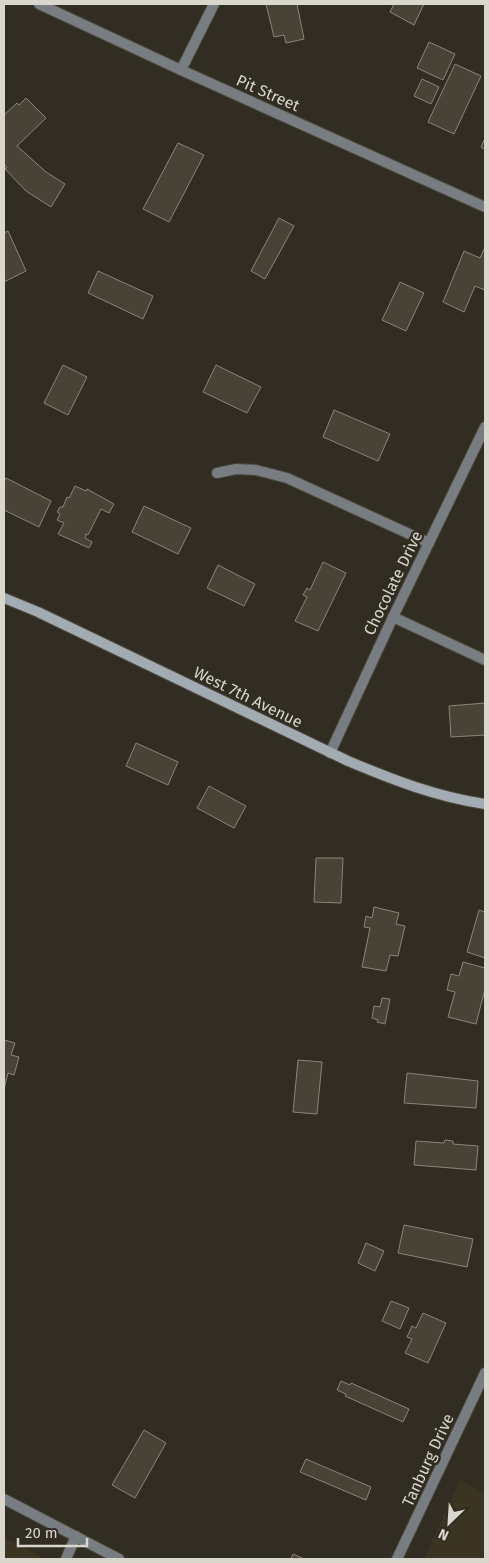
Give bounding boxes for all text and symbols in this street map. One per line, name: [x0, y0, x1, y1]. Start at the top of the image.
street label: Pit Street: [233, 71, 303, 115]
street label: Chocolate Drive: [360, 528, 426, 638]
street label: West 7th Avenue: [190, 662, 306, 732]
street label: Tanburg Drive: [398, 1410, 458, 1510]
north arrow: [424, 1498, 474, 1548]
scale bar: [18, 1516, 86, 1548]
text: 20 m: [25, 1524, 58, 1542]
text: N: [436, 1525, 452, 1544]

